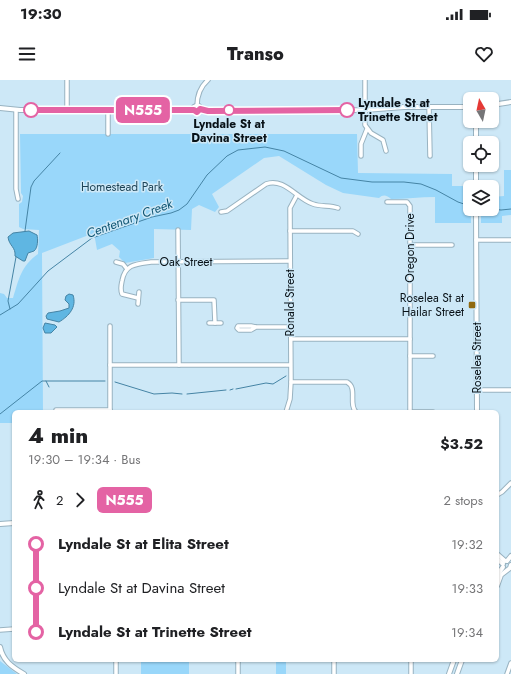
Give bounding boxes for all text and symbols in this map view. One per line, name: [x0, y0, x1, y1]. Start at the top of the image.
text: 19:30: [20, 3, 62, 25]
text: Transo: [227, 41, 284, 67]
icon: menu: [16, 43, 38, 65]
icon: heart: [473, 43, 495, 65]
north arrow: [463, 92, 499, 128]
map controls: [463, 92, 499, 216]
place label: Lyndale St at Trinette Street: [358, 94, 438, 126]
line badge: N555: [115, 97, 171, 123]
text: N555: [124, 100, 162, 120]
unlabelled marker: [23, 102, 39, 118]
marker: Lyndale St at Trinette Street: [339, 102, 355, 118]
marker: Lyndale St at Davina Street: [223, 104, 235, 116]
place label: Lyndale St at Davina Street: [191, 115, 267, 147]
button: locate: [463, 136, 499, 172]
park label: Homestead Park: [81, 178, 164, 196]
button: layers: [463, 180, 499, 216]
water label: Centenary Creek: [83, 194, 175, 243]
street label: Oregon Drive: [401, 213, 419, 283]
street label: Oak Street: [160, 253, 213, 271]
street label: Ronald Street: [281, 269, 299, 337]
place label: Roselea St at Hailar Street: [400, 289, 464, 321]
marker: Roselea St at Hailar Street: [467, 300, 477, 310]
street label: Roselea Street: [468, 322, 486, 394]
text: 4 min: [28, 419, 88, 451]
text: $3.52: [440, 433, 483, 455]
text: 19:30 – 19:34 · Bus: [28, 450, 141, 469]
icon: walk: [28, 489, 50, 511]
icon: forward: [69, 489, 91, 511]
text: N555: [105, 490, 144, 510]
text: 2: [56, 491, 63, 510]
text: 2 stops: [444, 491, 483, 510]
text: Lyndale St at Elita Street: [58, 533, 229, 555]
text: 19:32: [451, 535, 483, 554]
text: Lyndale St at Davina Street: [58, 577, 225, 599]
text: 19:33: [452, 579, 483, 598]
text: Lyndale St at Trinette Street: [58, 621, 252, 643]
text: 19:34: [451, 623, 483, 642]

